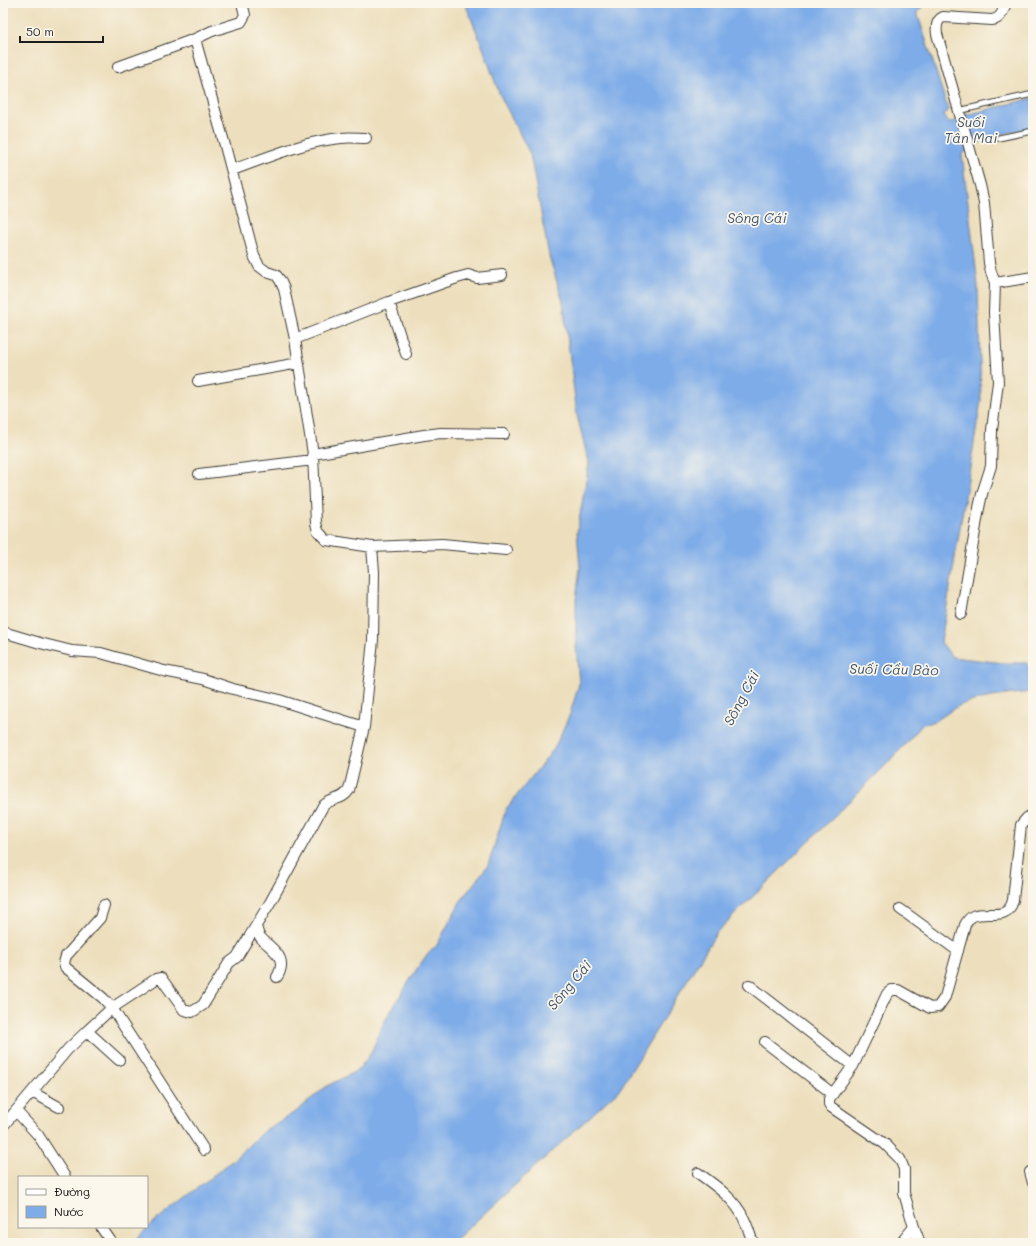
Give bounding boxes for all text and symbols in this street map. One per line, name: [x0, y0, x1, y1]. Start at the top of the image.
scale bar: [20, 18, 103, 44]
text: 50 m: [26, 23, 54, 39]
water label: Suối Tân Mai: [945, 112, 998, 147]
water label: Sông Cái: [727, 208, 787, 227]
water label: Suối Cầu Bào: [849, 659, 939, 679]
water label: Sông Cái: [719, 667, 764, 729]
water label: Sông Cái: [543, 956, 596, 1014]
legend: [18, 1176, 148, 1228]
text: Đường: [54, 1183, 90, 1199]
text: Nước: [54, 1203, 84, 1219]

